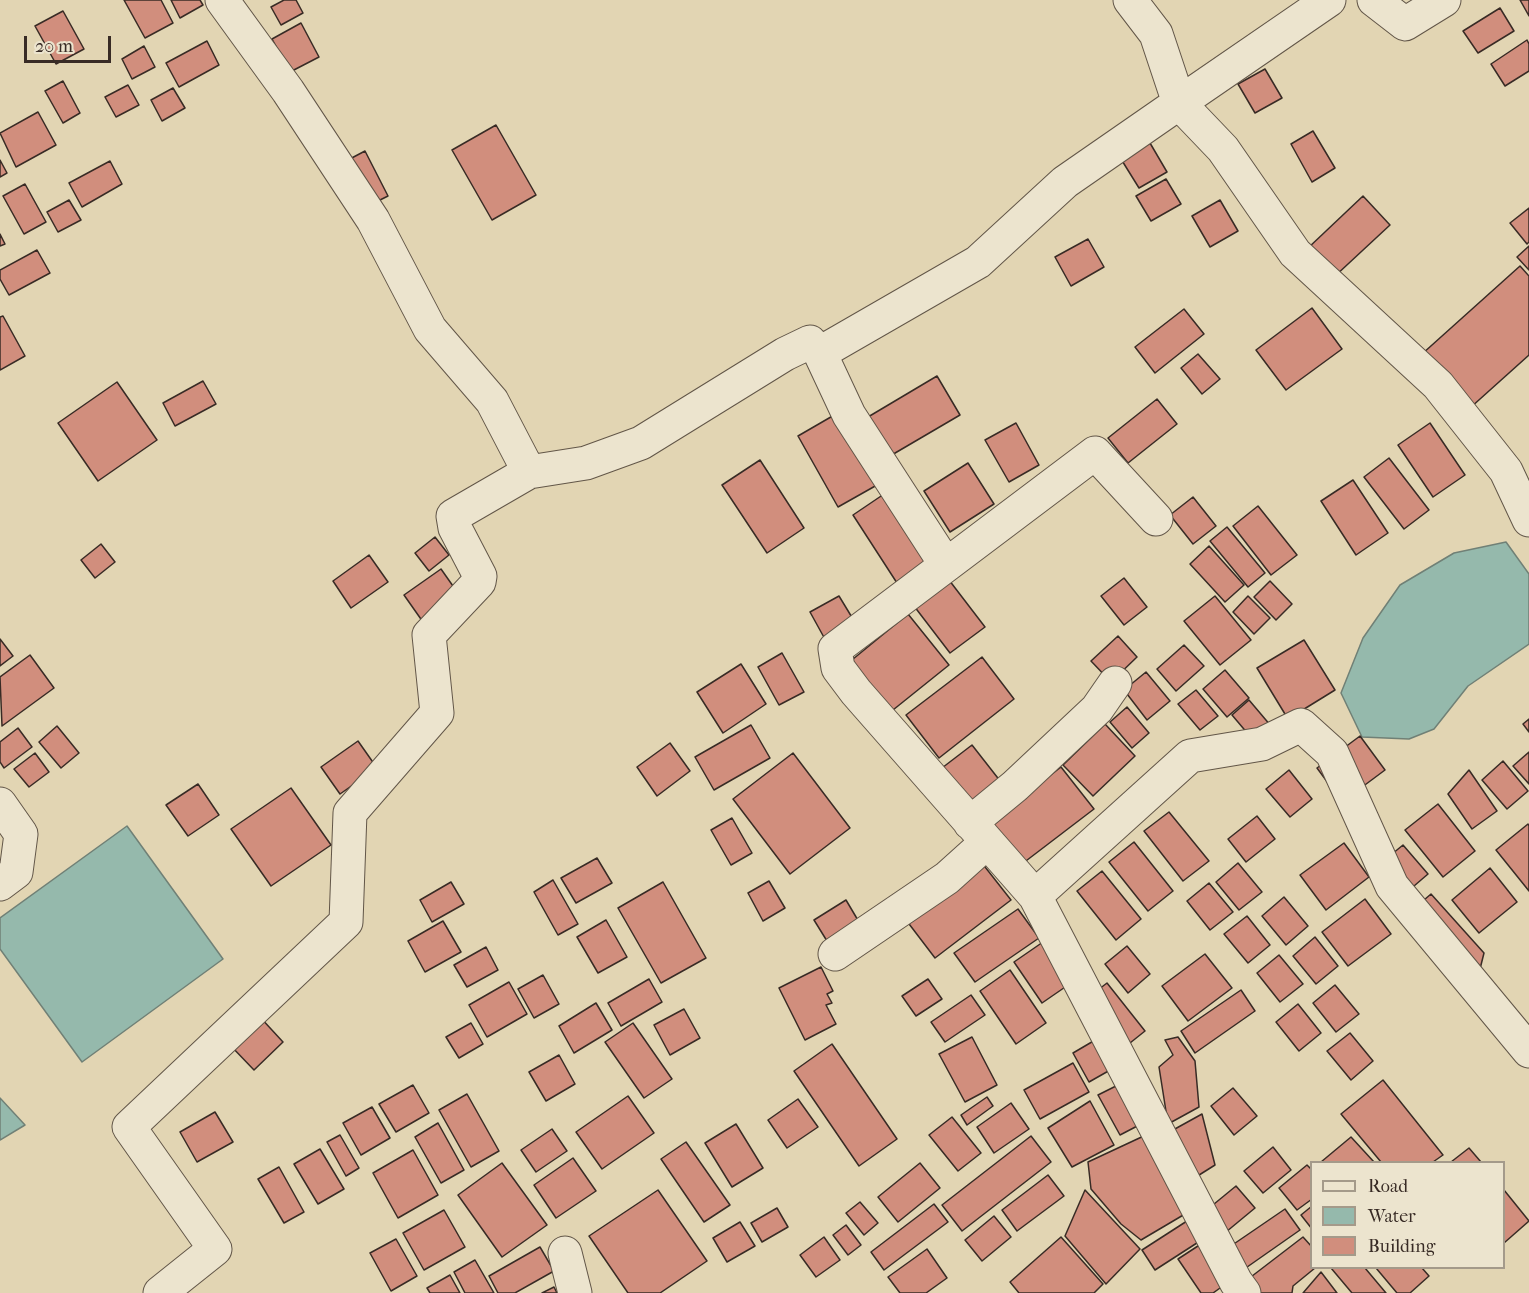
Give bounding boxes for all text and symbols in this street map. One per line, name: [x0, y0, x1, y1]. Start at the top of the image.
scale bar: [27, 24, 114, 62]
text: 20 m: [35, 36, 73, 57]
legend: [1310, 1161, 1505, 1269]
text: Road: [1368, 1176, 1408, 1197]
text: Water: [1368, 1206, 1416, 1227]
text: Building: [1368, 1236, 1435, 1257]

